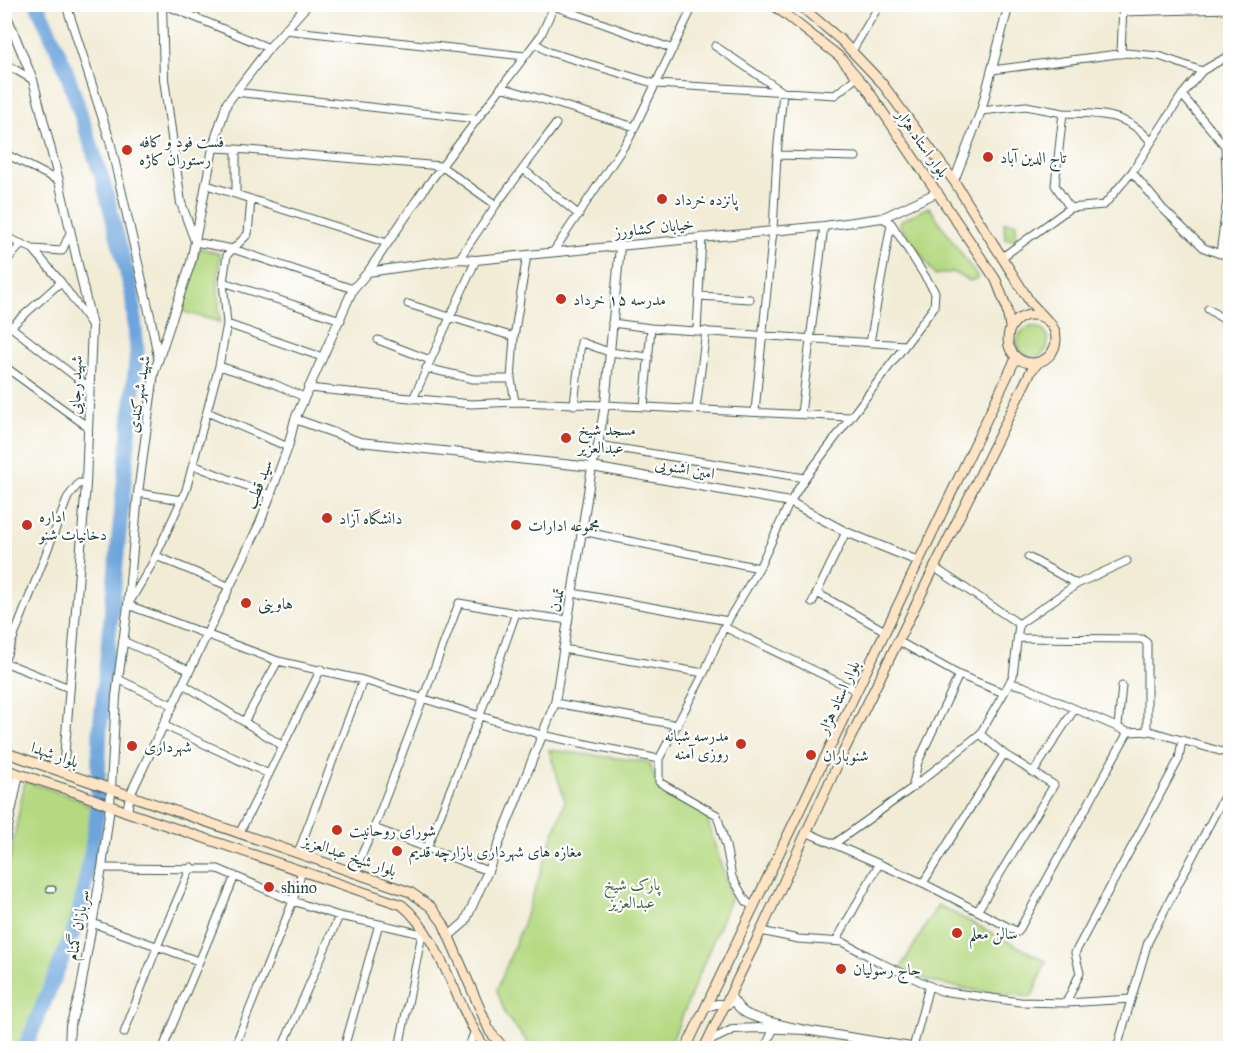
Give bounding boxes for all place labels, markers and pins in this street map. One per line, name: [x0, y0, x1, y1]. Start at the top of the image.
place label: فست فود و کافه رستوران کاژه: [139, 132, 224, 170]
marker: فست فود و کافه رستوران کاژه: [120, 143, 134, 157]
place label: تاج الدین آباد: [1000, 148, 1067, 172]
marker: تاج الدین آباد: [981, 150, 995, 164]
place label: پانزده خرداد: [674, 190, 739, 211]
marker: پانزده خرداد: [655, 192, 669, 206]
place label: مدرسه ۱۵ خرداد: [573, 290, 666, 310]
marker: مدرسه ۱۵ خرداد: [554, 292, 568, 306]
place label: مسجد شیخ عبدالعزیر: [576, 420, 636, 458]
marker: مسجد شیخ عبدالعزیر: [559, 431, 573, 445]
place label: اداره دخانیات شنو: [37, 507, 107, 545]
place label: دانشگاه آزاد: [339, 508, 402, 528]
marker: دانشگاه آزاد: [320, 511, 334, 525]
place label: مجموعه ادارات: [528, 516, 600, 536]
marker: اداره دخانیات شنو: [20, 518, 34, 532]
marker: مجموعه ادارات: [509, 518, 523, 532]
place label: هاوینی: [258, 594, 293, 614]
marker: هاوینی: [239, 596, 253, 610]
place label: مدرسه شبانه روزی آمنه: [664, 726, 729, 763]
place label: شهرداری: [144, 737, 192, 757]
marker: مدرسه شبانه روزی آمنه: [734, 737, 748, 751]
marker: شهرداری: [125, 739, 139, 753]
place label: شنوباران: [823, 746, 869, 766]
marker: شنوباران: [804, 748, 818, 762]
place label: شورای روحانیت: [349, 821, 436, 841]
marker: شورای روحانیت: [330, 823, 344, 837]
place label: مغازه های شهرداری بازارچه قدیم: [409, 842, 582, 866]
marker: مغازه های شهرداری بازارچه قدیم: [390, 844, 404, 858]
place label: shino: [281, 878, 317, 897]
marker: shino: [262, 880, 276, 894]
place label: سالن معلم: [969, 924, 1018, 950]
marker: سالن معلم: [950, 926, 964, 940]
place label: حاج رسولیان: [853, 960, 921, 984]
marker: حاج رسولیان: [834, 962, 848, 976]

